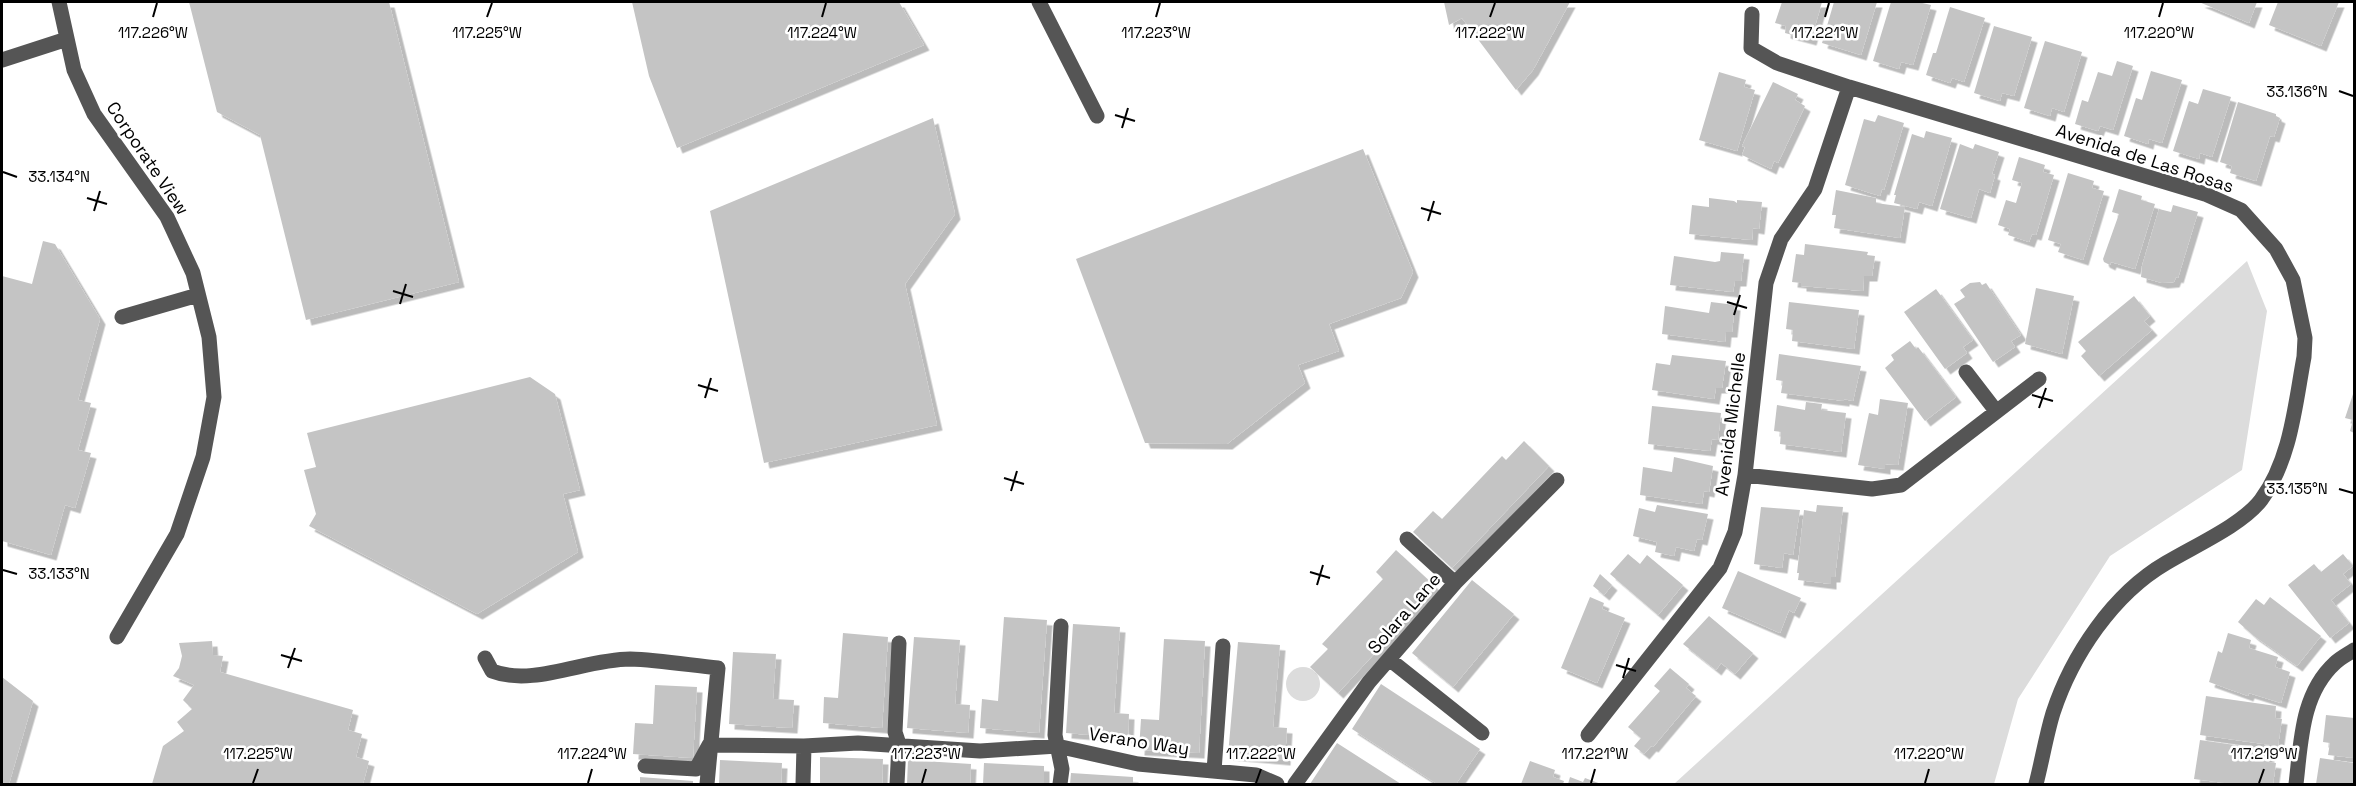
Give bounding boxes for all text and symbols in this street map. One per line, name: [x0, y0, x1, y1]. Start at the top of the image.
text: 117.226°W: [118, 23, 188, 42]
text: 117.225°W: [452, 23, 522, 42]
text: 117.224°W: [787, 23, 857, 42]
text: 117.223°W: [1121, 23, 1191, 42]
text: 117.222°W: [1455, 23, 1525, 42]
text: 117.221°W: [1791, 23, 1859, 42]
text: 117.220°W: [2124, 23, 2194, 42]
text: 33.136°N: [2266, 82, 2328, 101]
street label: Corporate View: [102, 97, 194, 219]
street label: Avenida de Las Rosas: [2053, 118, 2237, 198]
text: 33.134°N: [28, 167, 90, 186]
street label: Avenida Michelle: [1710, 351, 1750, 497]
text: 33.135°N: [2266, 479, 2328, 498]
text: 33.133°N: [28, 564, 90, 583]
street label: Solara Lane: [1362, 568, 1446, 658]
street label: Verano Way: [1087, 722, 1191, 760]
text: 117.225°W: [223, 744, 293, 763]
text: 117.224°W: [557, 744, 627, 763]
text: 117.223°W: [891, 744, 961, 763]
text: 117.222°W: [1226, 744, 1296, 763]
text: 117.221°W: [1561, 744, 1629, 763]
text: 117.220°W: [1894, 744, 1964, 763]
text: 117.219°W: [2230, 744, 2298, 763]

